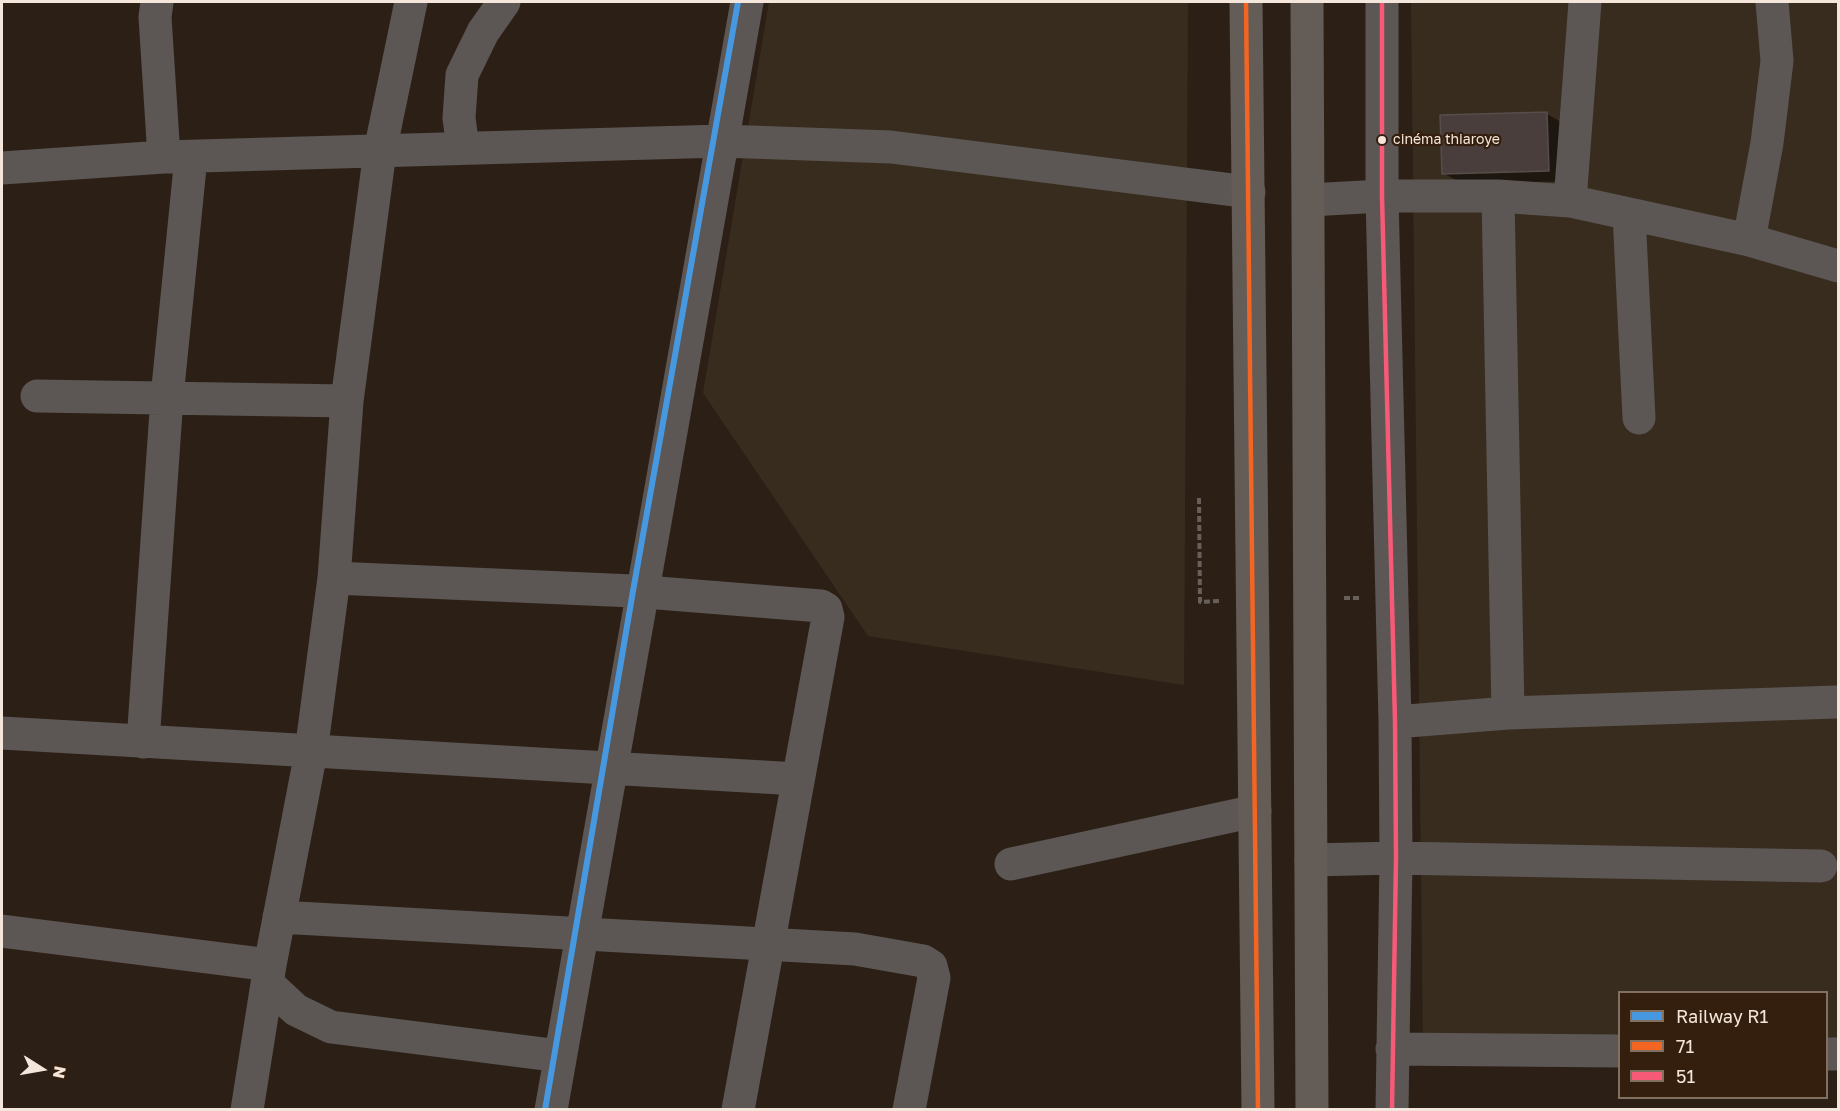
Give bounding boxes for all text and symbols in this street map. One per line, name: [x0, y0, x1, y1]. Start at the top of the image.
place label: cinéma thiaroye: [1393, 132, 1500, 148]
marker: cinéma thiaroye: [1376, 134, 1388, 146]
legend: [1618, 991, 1828, 1099]
text: Railway R1: [1676, 1005, 1768, 1027]
text: 71: [1676, 1035, 1694, 1057]
north arrow: [12, 1039, 72, 1099]
text: N: [49, 1065, 71, 1080]
text: 51: [1676, 1065, 1695, 1087]

